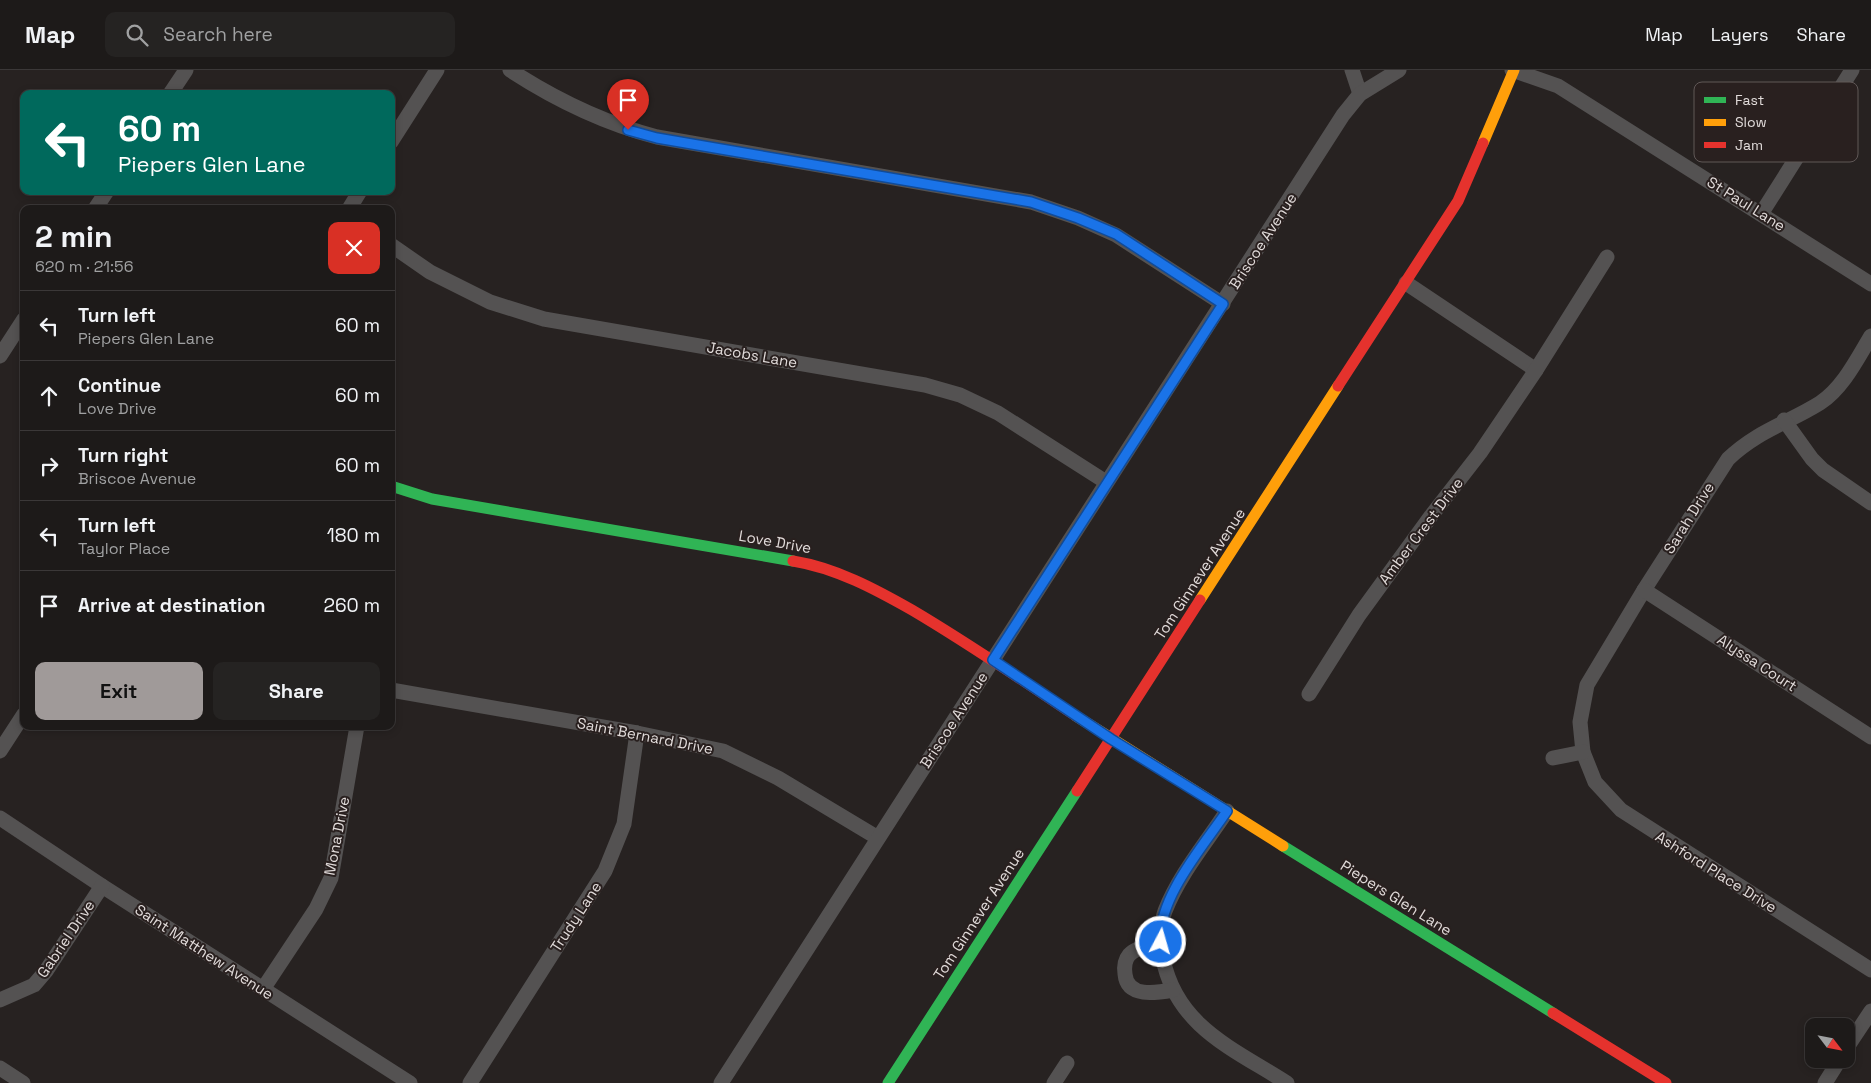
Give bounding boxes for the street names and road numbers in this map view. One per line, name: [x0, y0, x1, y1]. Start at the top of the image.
street label: St Paul Lane: [1704, 172, 1789, 235]
street label: Briscoe Avenue: [1224, 189, 1301, 292]
street label: Jacobs Lane: [705, 337, 799, 372]
street label: Amber Crest Drive: [1374, 473, 1467, 588]
street label: Sarah Drive: [1659, 478, 1718, 557]
street label: Tom Ginnever Avenue: [1150, 504, 1249, 643]
street label: Love Drive: [737, 526, 813, 557]
street label: Alyssa Court: [1714, 630, 1801, 695]
street label: Briscoe Avenue: [915, 668, 992, 771]
street label: Saint Bernard Drive: [575, 713, 715, 758]
street label: Mona Drive: [320, 795, 353, 877]
street label: Ashford Place Drive: [1652, 827, 1781, 917]
street label: Tom Ginnever Avenue: [929, 844, 1028, 983]
street label: Piepers Glen Lane: [1337, 856, 1456, 940]
street label: Trudy Lane: [546, 878, 605, 955]
street label: Gabriel Drive: [33, 896, 99, 981]
street label: Saint Matthew Avenue: [132, 900, 277, 1003]

